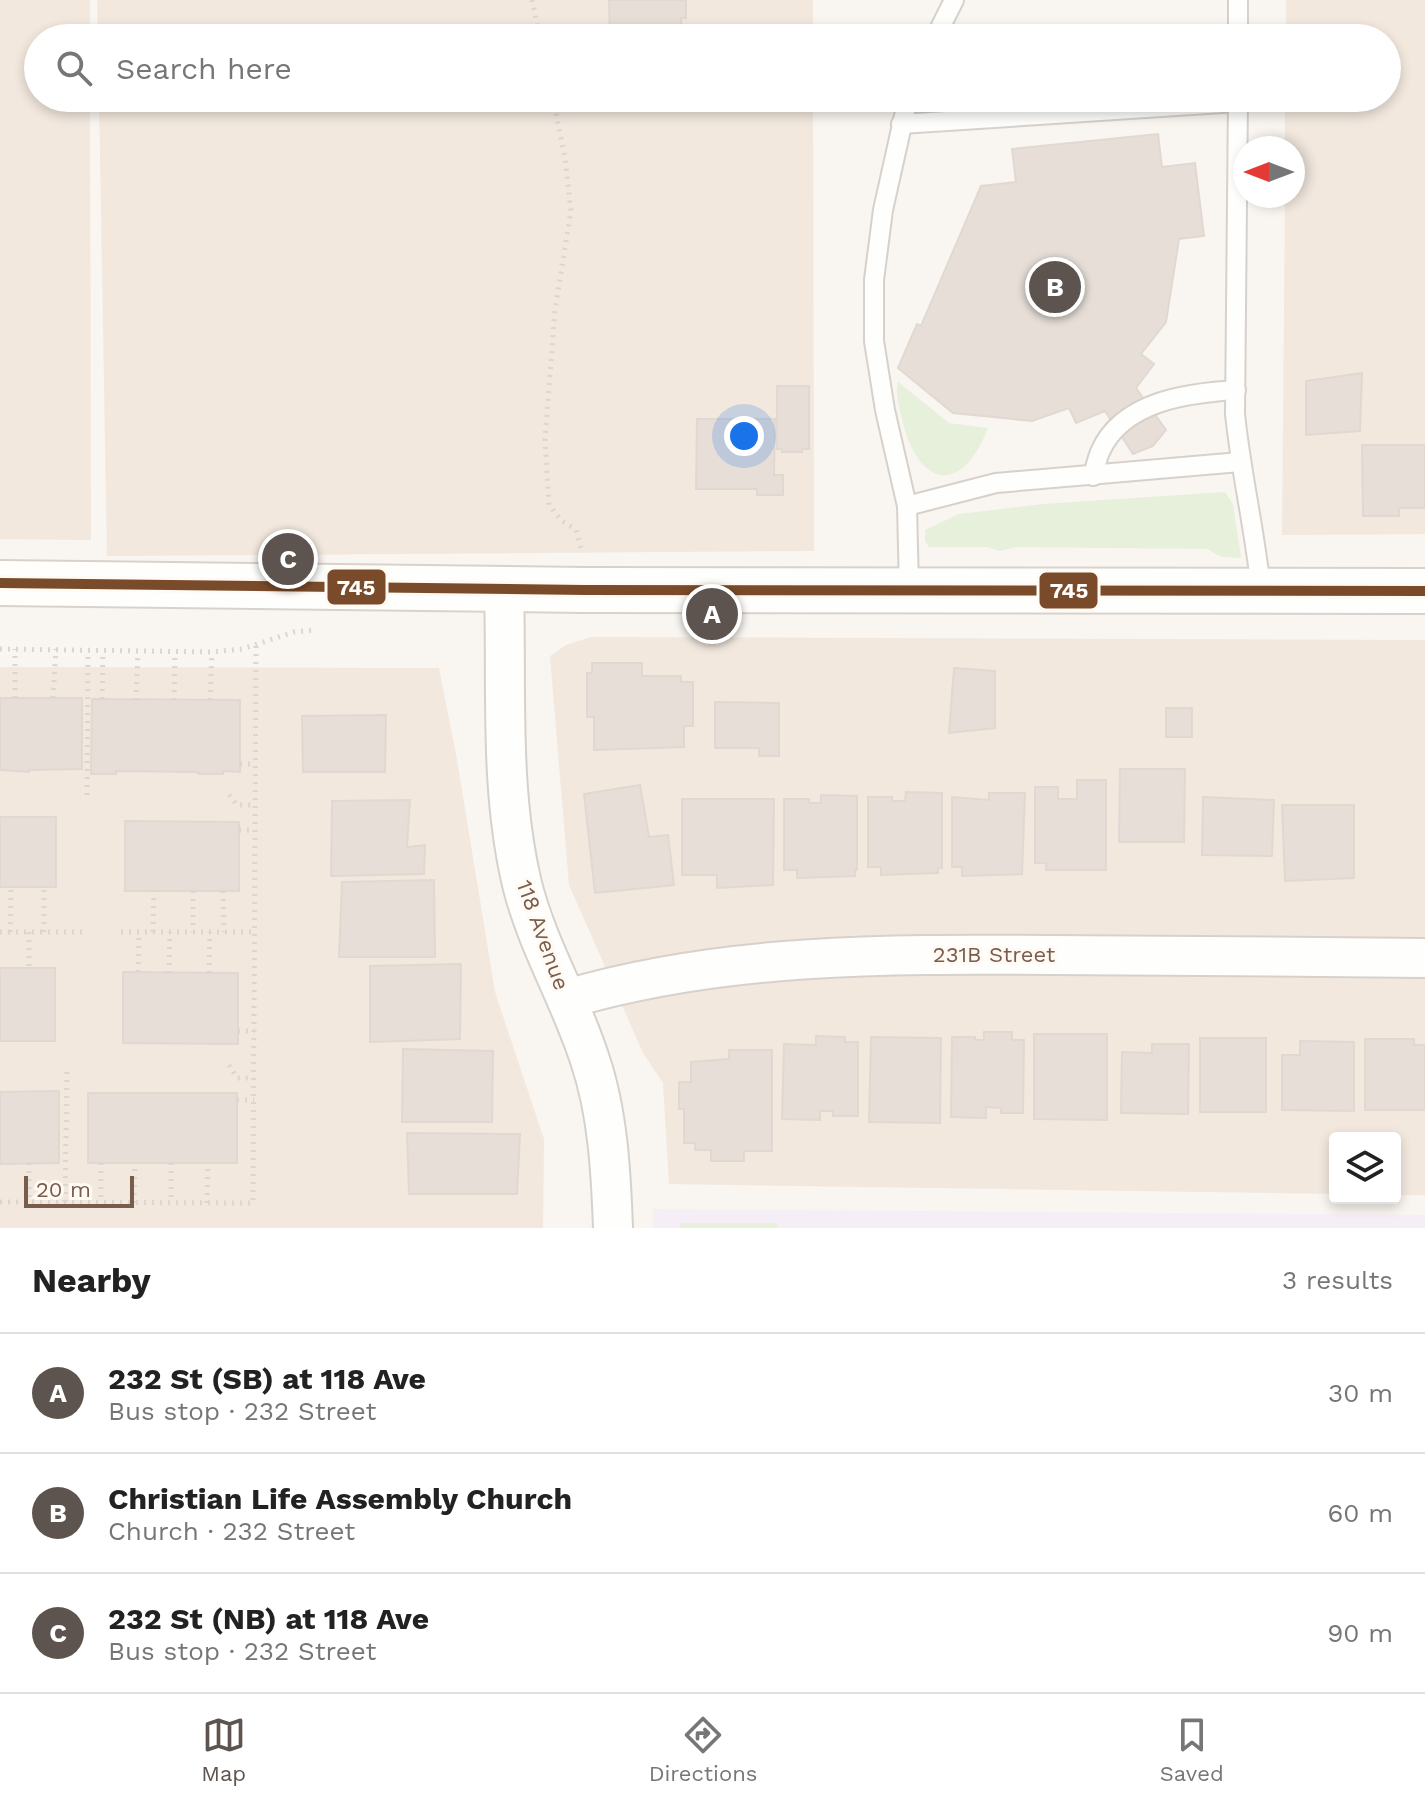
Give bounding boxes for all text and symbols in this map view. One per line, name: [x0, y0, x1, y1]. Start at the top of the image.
search box: [24, 24, 1401, 112]
icon: search: [52, 46, 96, 90]
text: Search here: [116, 51, 292, 86]
north arrow: [1233, 136, 1305, 208]
pin: B: [1029, 257, 1081, 317]
your location: [724, 416, 764, 456]
pin: C: [262, 529, 314, 589]
line badge: 745: [326, 568, 387, 606]
line badge: 745: [1038, 571, 1099, 610]
text: 745: [337, 575, 375, 600]
text: 745: [1050, 578, 1088, 603]
pin: A: [686, 584, 738, 644]
street label: 118 Avenue: [512, 877, 574, 993]
street label: 231B Street: [933, 942, 1055, 967]
map controls: [1329, 1132, 1401, 1204]
button: layers: [1329, 1132, 1401, 1204]
scale bar: [24, 1172, 134, 1208]
text: 20 m: [36, 1177, 91, 1202]
text: Nearby: [32, 1260, 151, 1300]
text: 3 results: [1282, 1265, 1393, 1295]
text: 232 St (SB) at 118 Ave: [108, 1361, 426, 1396]
text: A: [49, 1378, 67, 1408]
text: 30 m: [1328, 1378, 1393, 1408]
text: Bus stop · 232 Street: [108, 1396, 376, 1426]
text: Christian Life Assembly Church: [108, 1481, 572, 1516]
text: B: [49, 1498, 67, 1528]
text: 60 m: [1327, 1498, 1393, 1528]
text: Church · 232 Street: [108, 1516, 355, 1546]
text: 232 St (NB) at 118 Ave: [108, 1601, 429, 1636]
text: C: [49, 1618, 67, 1648]
text: 90 m: [1327, 1618, 1393, 1648]
text: Bus stop · 232 Street: [108, 1636, 376, 1666]
tab: Map: [201, 1713, 246, 1786]
tab: Directions: [649, 1713, 757, 1786]
tab: Saved: [1160, 1713, 1224, 1786]

